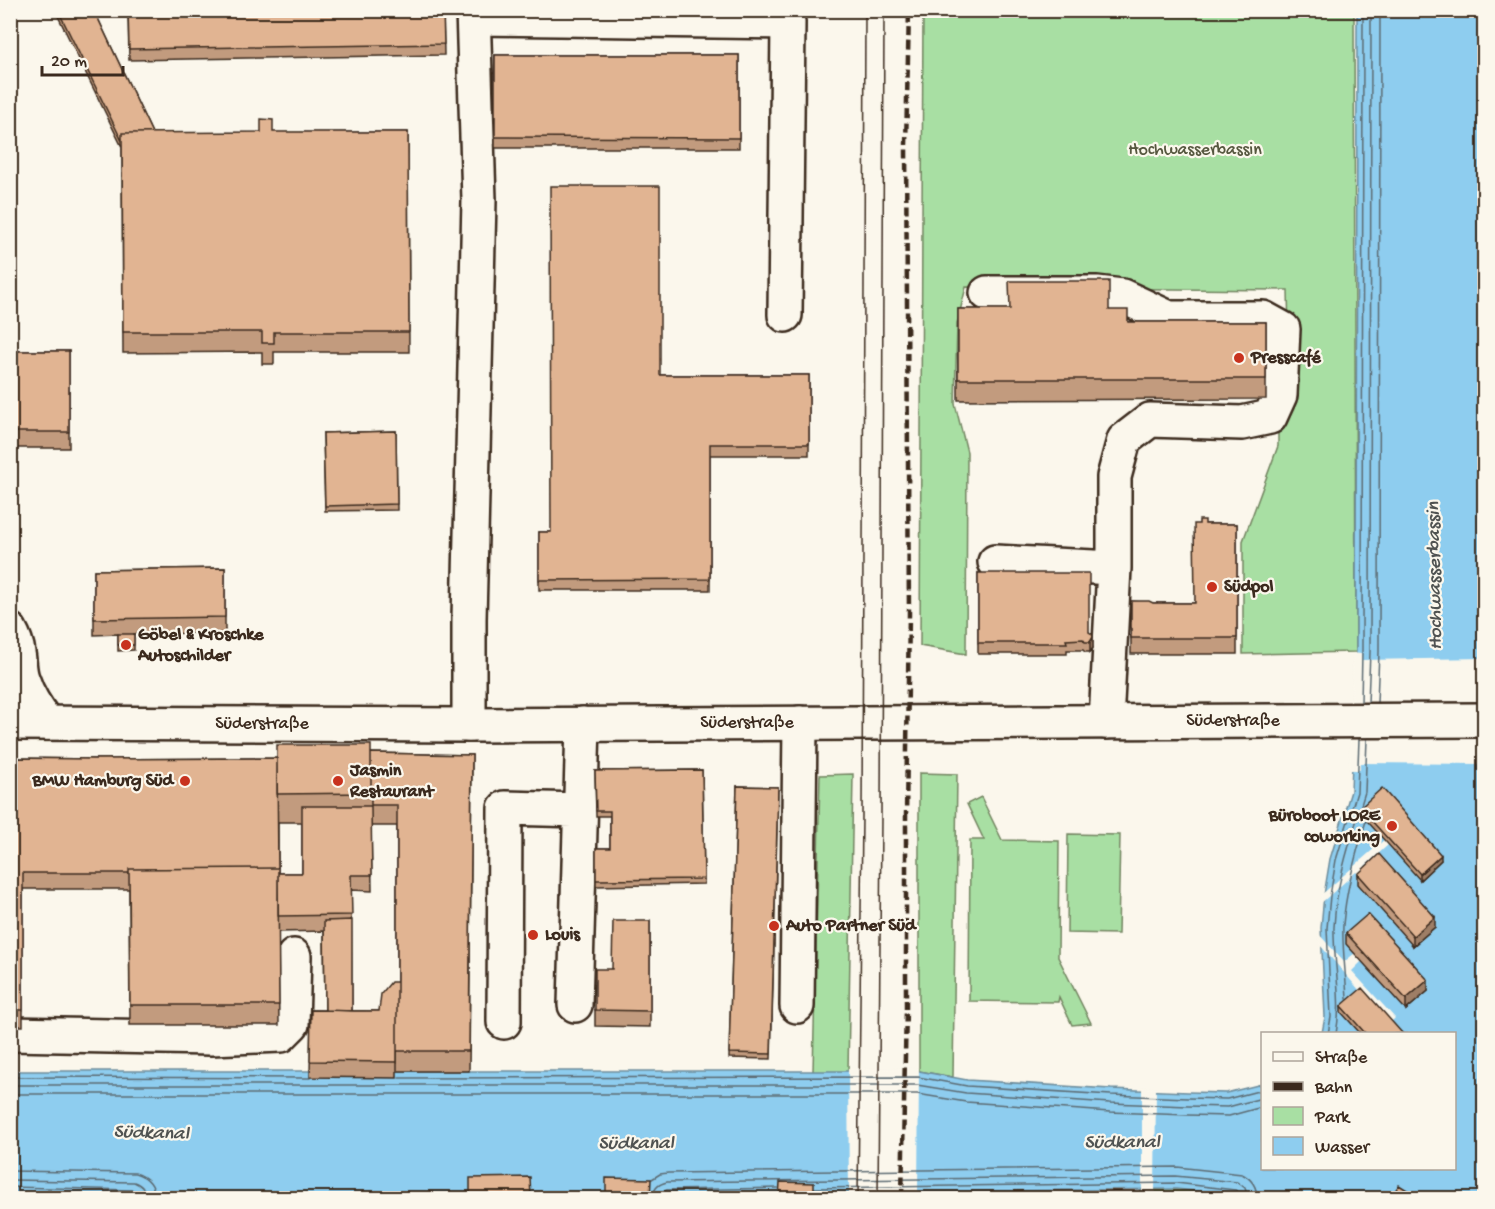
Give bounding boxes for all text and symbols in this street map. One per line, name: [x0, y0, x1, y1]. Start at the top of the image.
scale bar: [42, 39, 123, 77]
text: 20 m: [51, 52, 87, 73]
park label: Hochwasserbassin: [1128, 140, 1262, 161]
place label: Presscafé: [1250, 348, 1321, 369]
marker: Presscafé: [1232, 351, 1246, 365]
water label: Hochwasserbassin: [1423, 501, 1449, 650]
place label: Südpol: [1224, 577, 1274, 598]
marker: Südpol: [1205, 580, 1219, 594]
place label: Göbel & Kroschke Autoschilder: [137, 625, 264, 667]
marker: Göbel & Kroschke Autoschilder: [119, 638, 133, 652]
street label: Süderstraße: [1186, 711, 1280, 732]
street label: Süderstraße: [700, 713, 794, 734]
street label: Süderstraße: [215, 714, 309, 735]
place label: Jasmin Restaurant: [349, 761, 435, 803]
place label: BMW Hamburg Süd: [32, 771, 175, 792]
marker: BMW Hamburg Süd: [178, 774, 192, 788]
marker: Jasmin Restaurant: [331, 774, 345, 788]
place label: Büroboot LORE coworking: [1268, 806, 1382, 848]
marker: Büroboot LORE coworking: [1385, 819, 1399, 833]
place label: Auto Partner Süd: [785, 916, 918, 937]
marker: Auto Partner Süd: [767, 919, 781, 933]
place label: Louis: [545, 925, 581, 946]
marker: Louis: [526, 928, 540, 942]
legend: [1261, 1032, 1456, 1170]
text: Straße: [1315, 1048, 1368, 1069]
text: Bahn: [1314, 1078, 1353, 1099]
text: Park: [1314, 1108, 1351, 1129]
water label: Südkanal: [113, 1121, 191, 1147]
water label: Südkanal: [1084, 1132, 1161, 1155]
water label: Südkanal: [598, 1133, 675, 1156]
text: Wasser: [1315, 1138, 1371, 1159]

